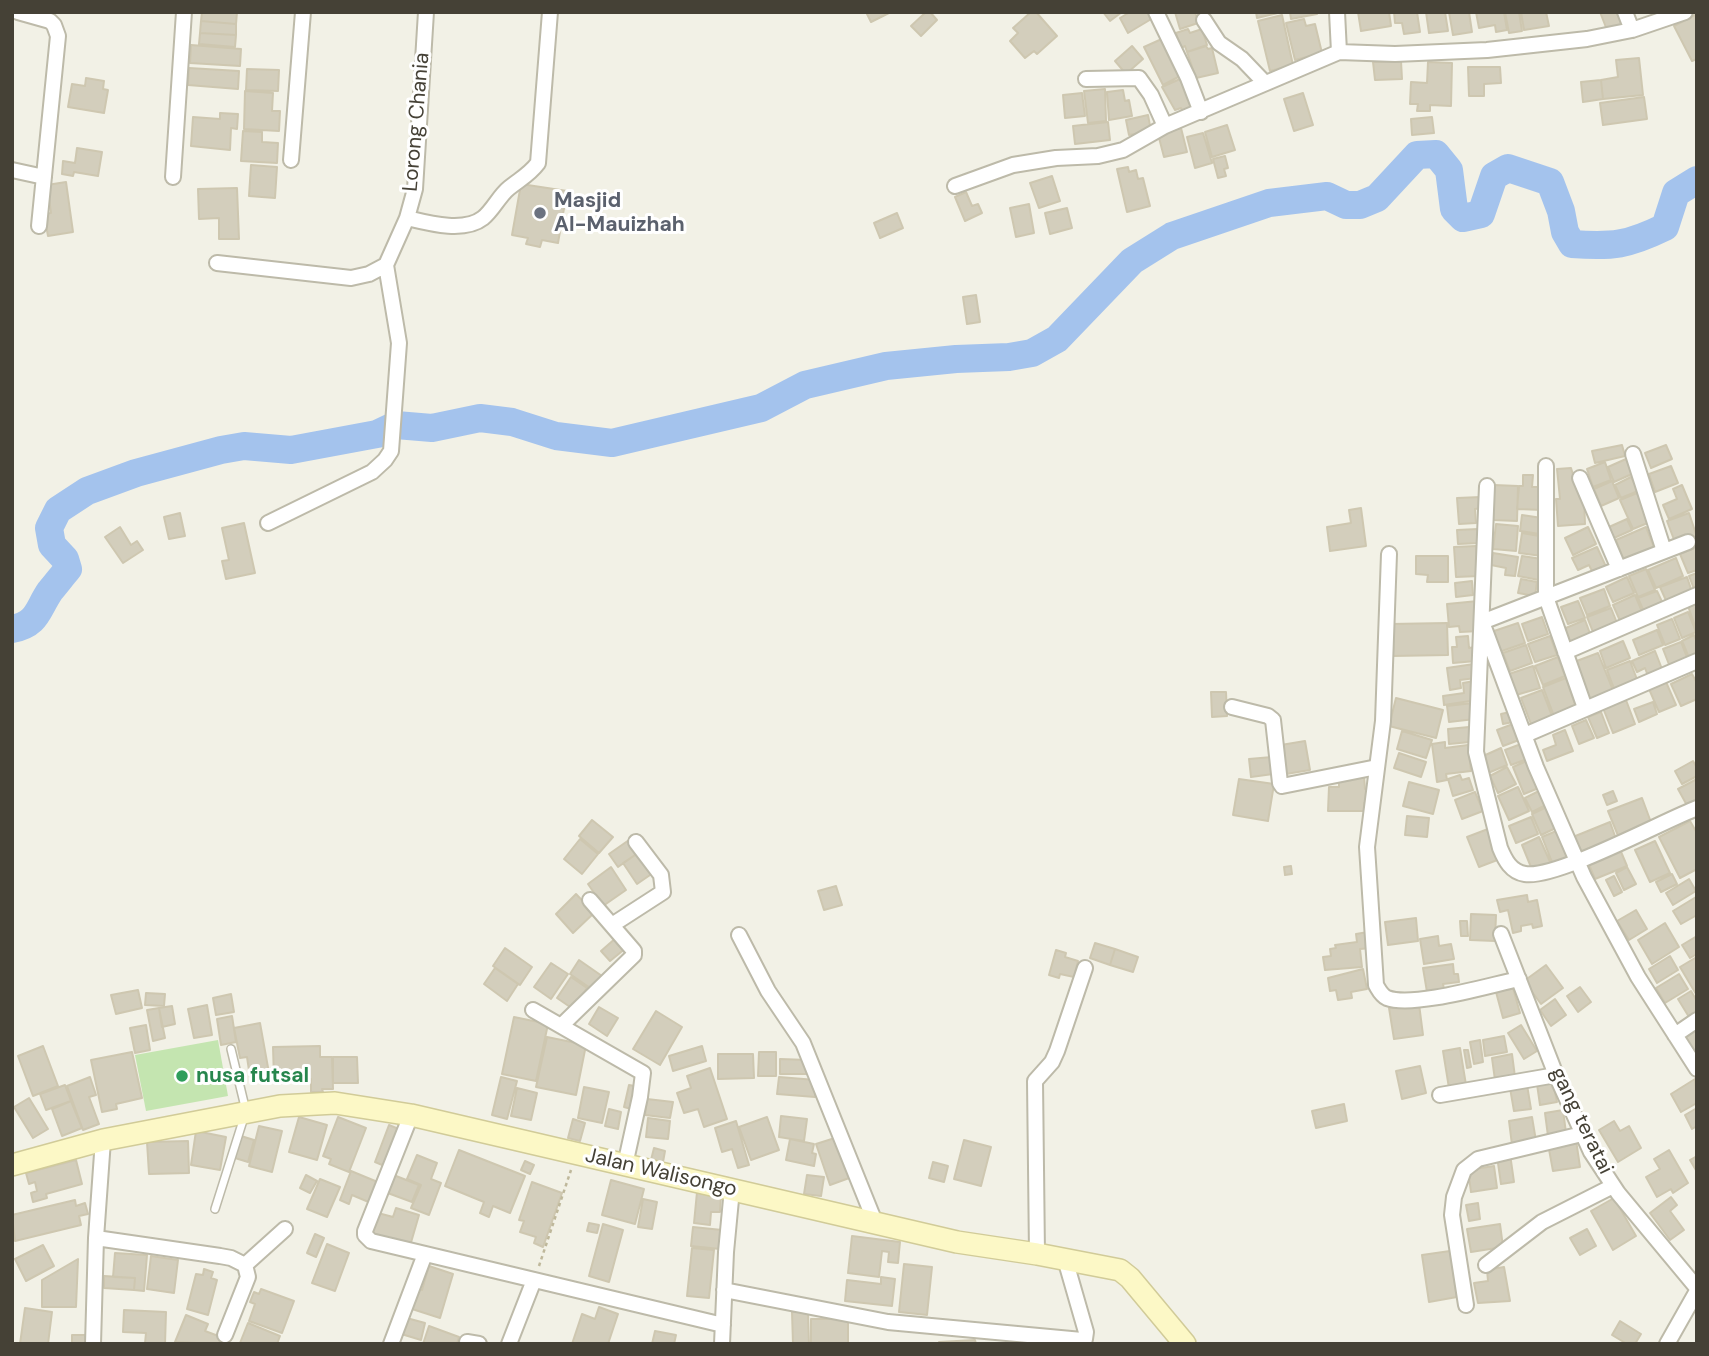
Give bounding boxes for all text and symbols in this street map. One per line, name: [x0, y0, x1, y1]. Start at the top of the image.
street label: Lorong Chania: [398, 51, 436, 193]
place label: Masjid Al-Mauizhah: [554, 188, 685, 238]
marker: Masjid Al-Mauizhah: [532, 205, 548, 221]
place label: nusa futsal: [196, 1063, 309, 1089]
street label: gang teratai: [1544, 1063, 1618, 1179]
marker: nusa futsal: [174, 1068, 190, 1084]
street label: Jalan Walisongo: [583, 1143, 739, 1203]

